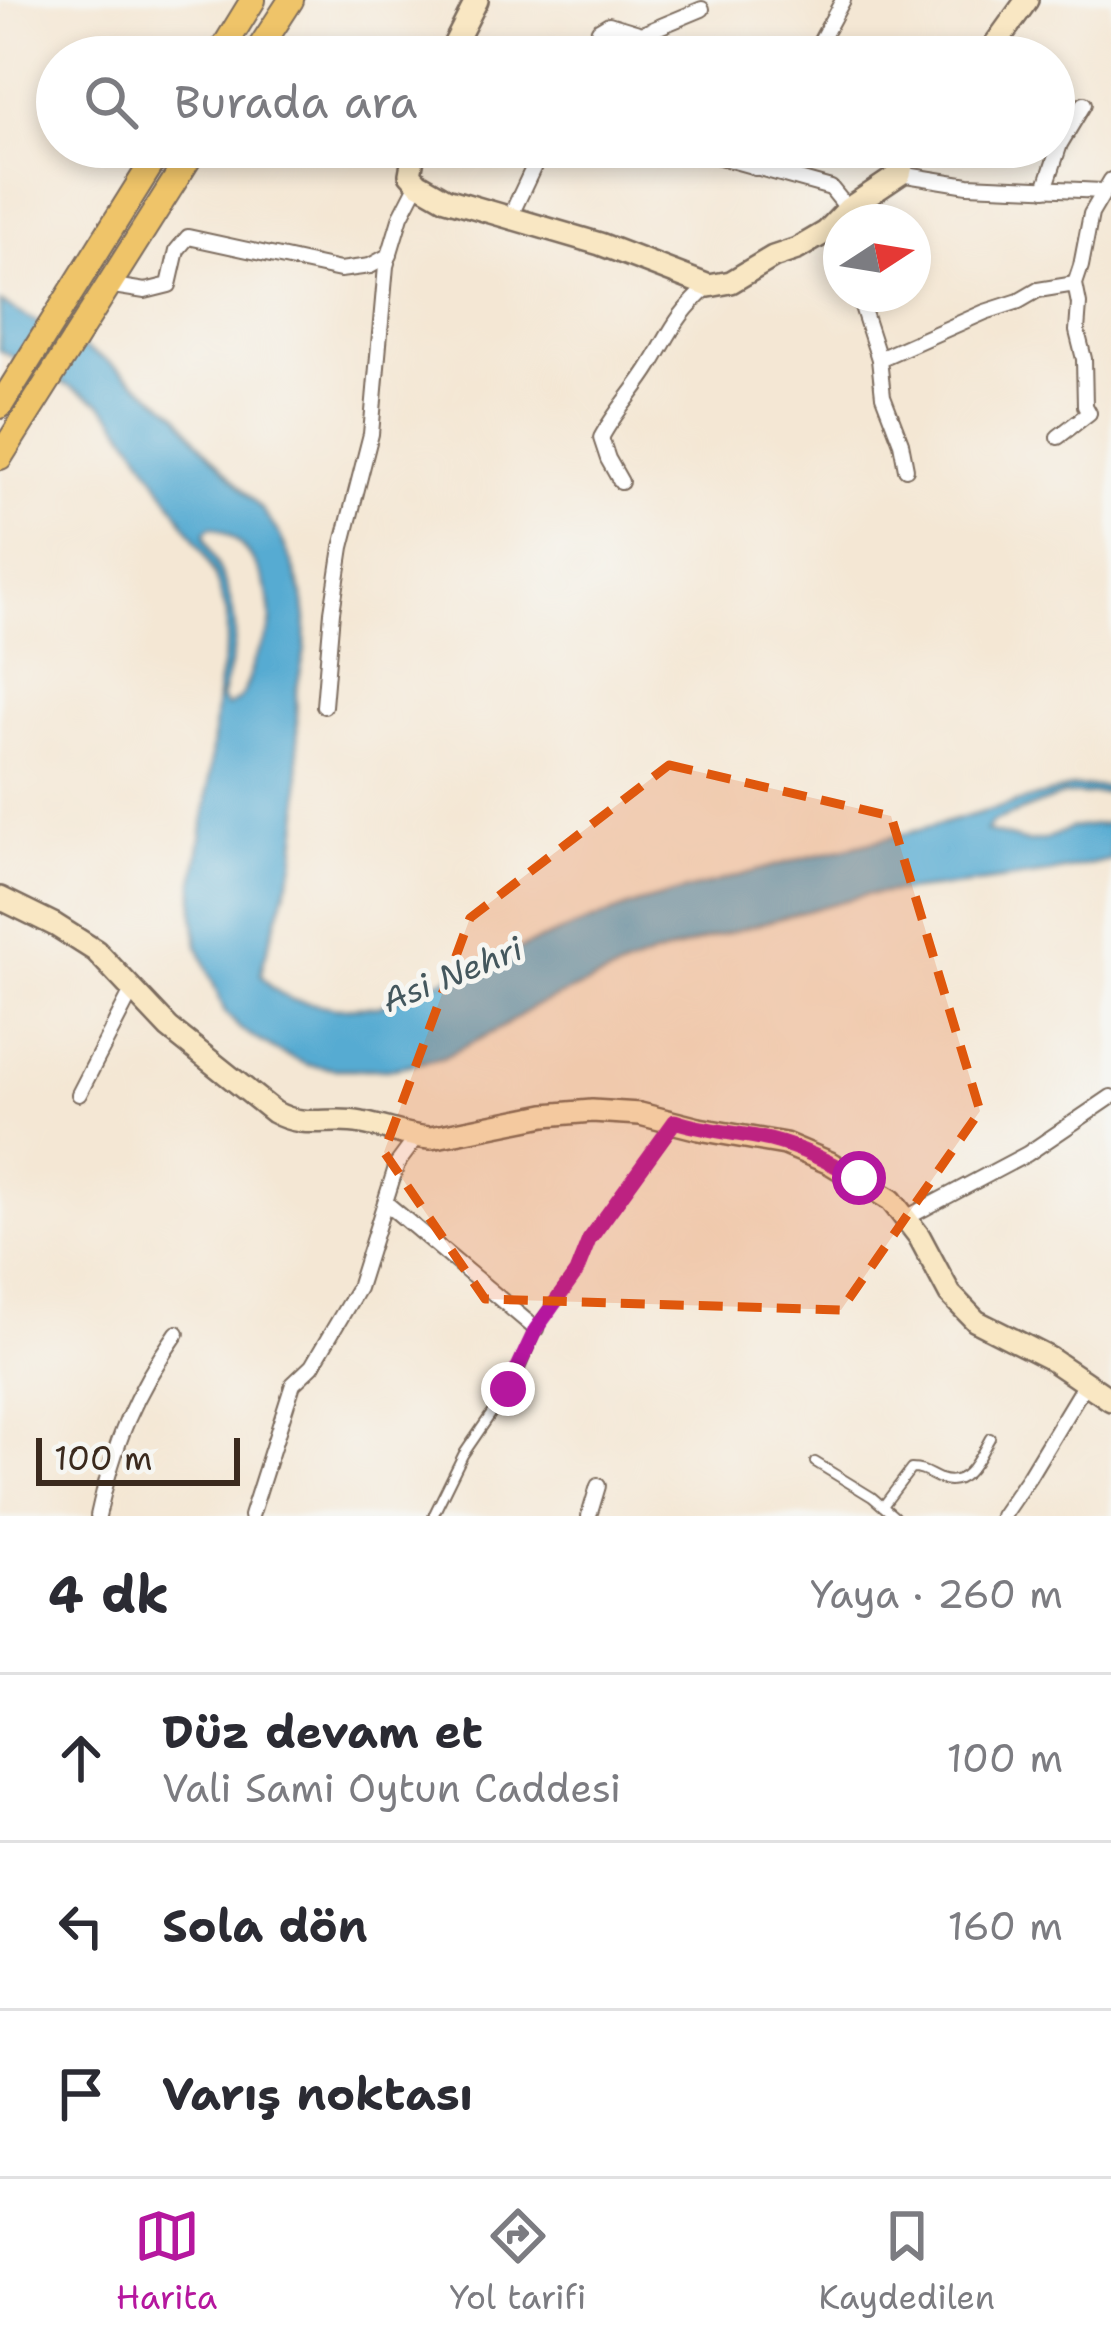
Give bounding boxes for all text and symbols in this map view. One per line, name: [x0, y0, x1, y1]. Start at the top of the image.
search box: [36, 36, 1075, 168]
icon: search: [78, 69, 144, 135]
text: Burada ara: [174, 72, 417, 132]
north arrow: [823, 204, 931, 312]
water label: Asi Nehri: [375, 926, 530, 1023]
route start: [832, 1151, 886, 1205]
route end: [481, 1362, 535, 1416]
scale bar: [36, 1432, 240, 1485]
text: 100 m: [54, 1436, 153, 1481]
text: 4 dk: [48, 1560, 169, 1628]
text: Yaya · 260 m: [810, 1568, 1063, 1620]
text: Düz devam et: [162, 1702, 483, 1762]
icon: ahead: [48, 1725, 114, 1791]
text: 100 m: [947, 1732, 1063, 1784]
text: Vali Sami Oytun Caddesi: [162, 1762, 621, 1814]
icon: left: [48, 1893, 114, 1959]
text: Sola dön: [162, 1896, 368, 1956]
text: 160 m: [948, 1900, 1063, 1952]
icon: arrive: [48, 2061, 114, 2127]
text: Varış noktası: [162, 2064, 473, 2124]
tab: Harita: [116, 2203, 217, 2320]
tab: Yol tarifi: [449, 2203, 586, 2320]
tab: Kaydedilen: [819, 2203, 995, 2320]

